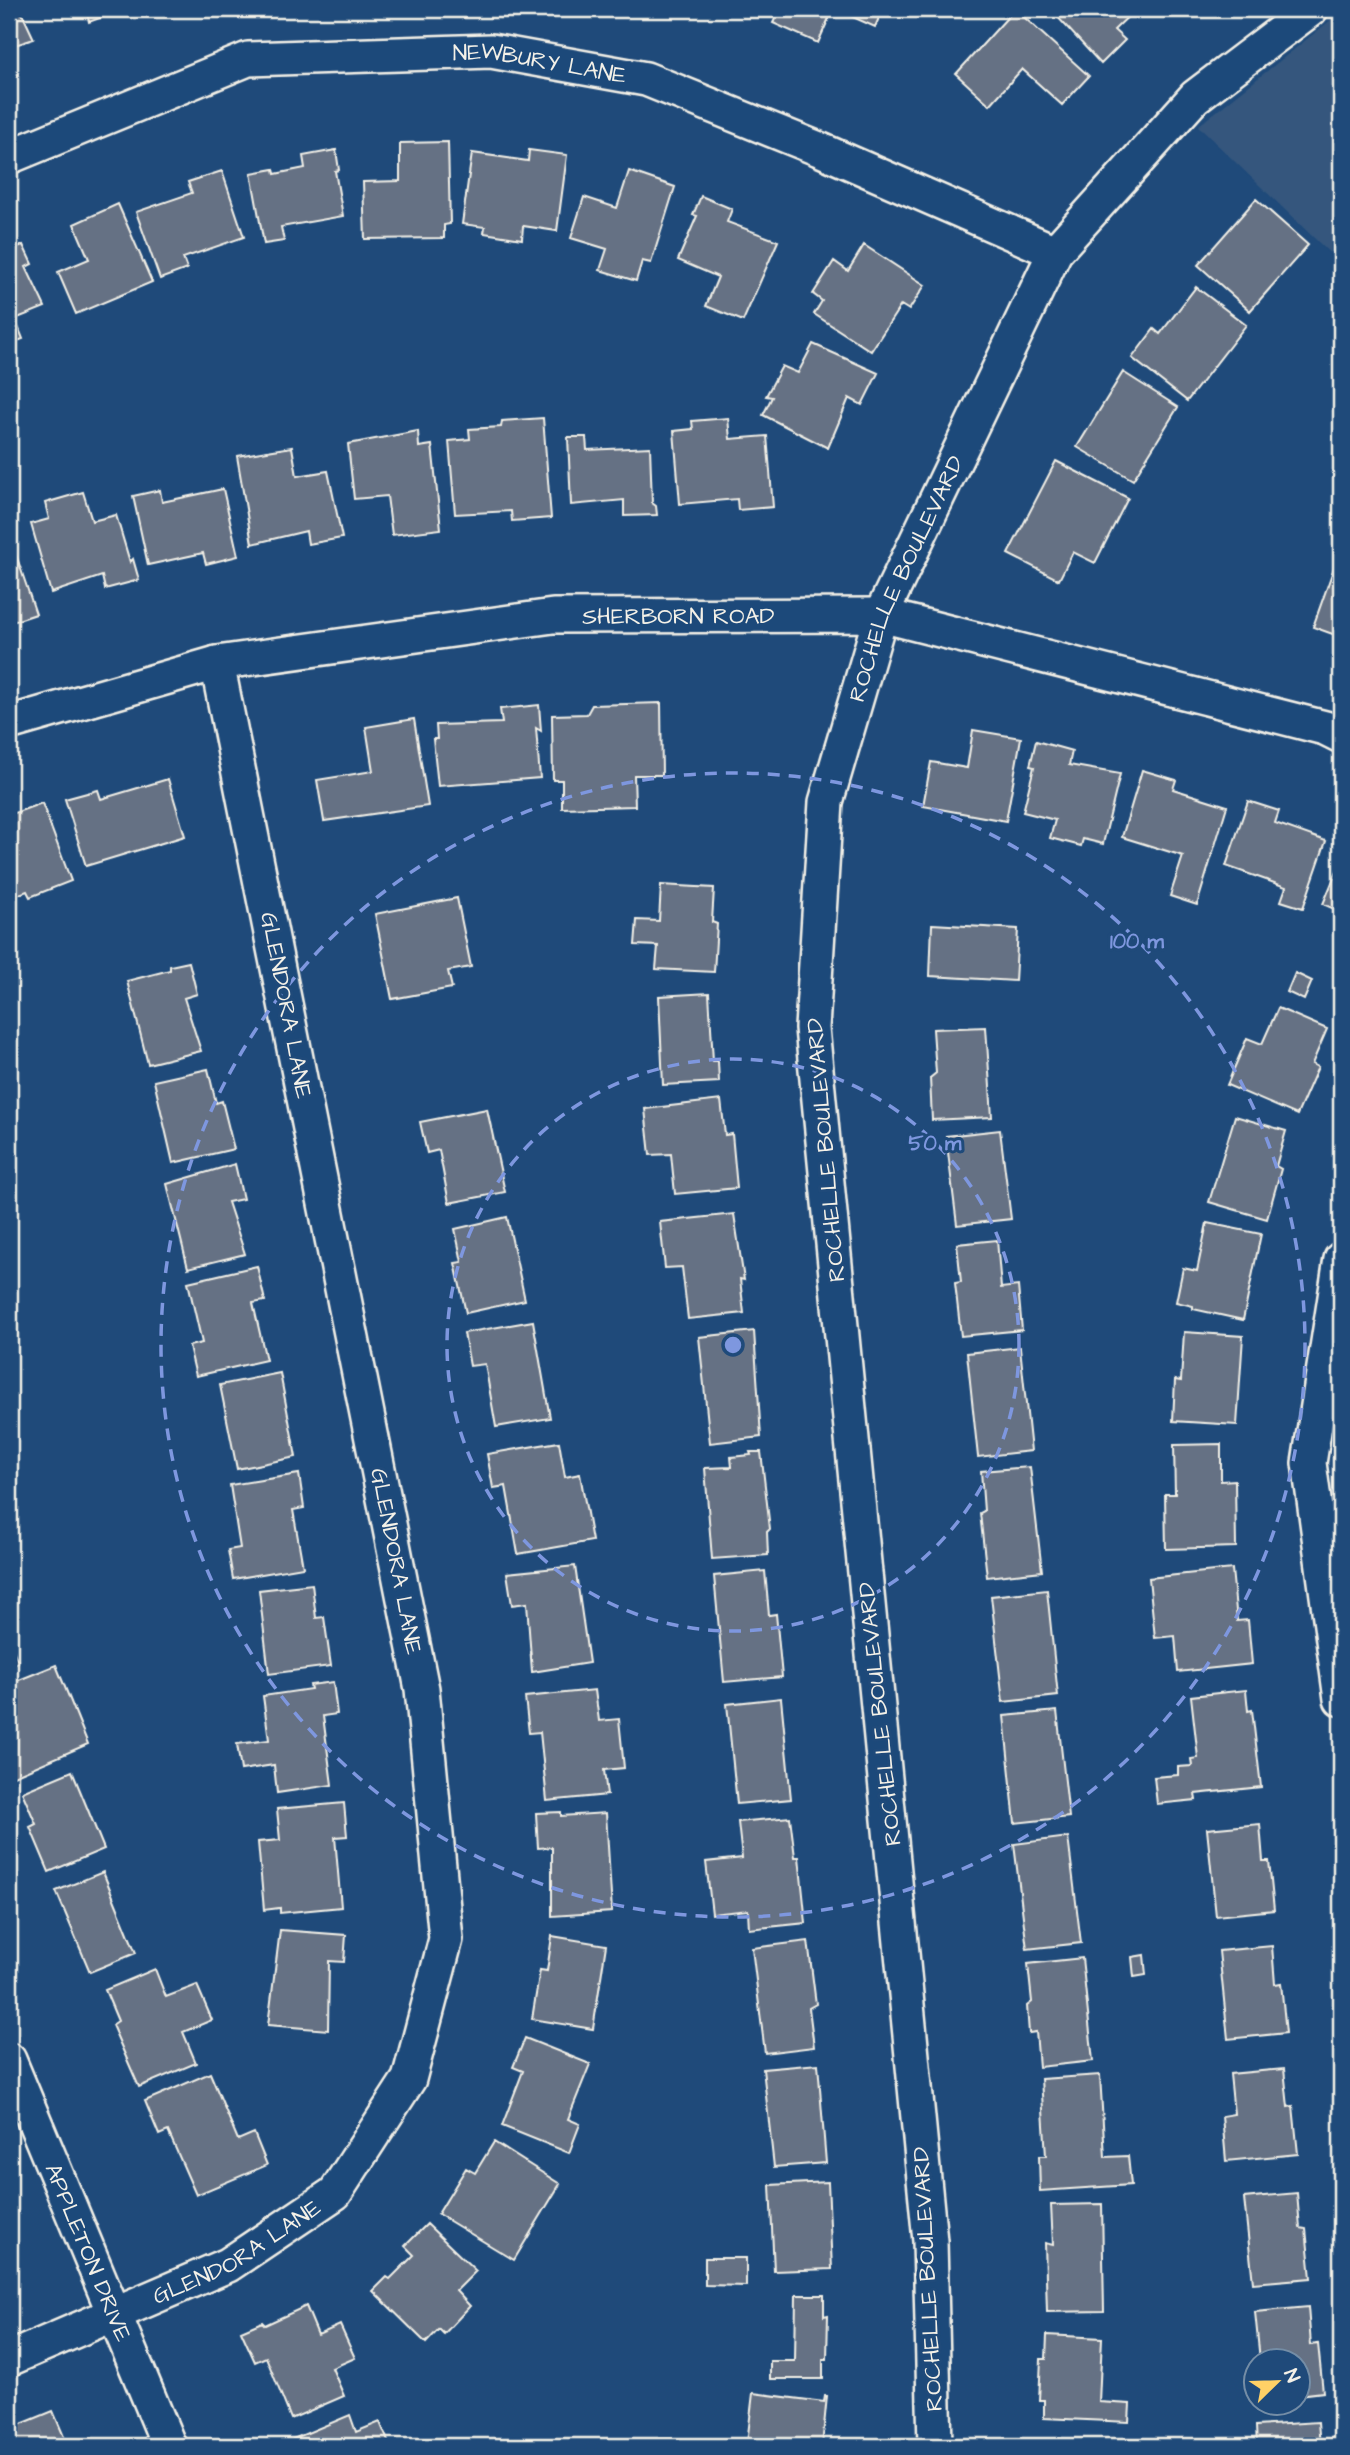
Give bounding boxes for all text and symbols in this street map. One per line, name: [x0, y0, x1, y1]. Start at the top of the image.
street label: NEWBURY LANE: [452, 34, 629, 92]
street label: ROCHELLE BOULEVARD: [841, 450, 972, 706]
street label: SHERBORN ROAD: [582, 600, 774, 633]
street label: GLENDORA LANE: [252, 909, 320, 1102]
text: 100 m: [1110, 927, 1165, 956]
street label: ROCHELLE BOULEVARD: [799, 1016, 853, 1283]
text: 50 m: [909, 1129, 962, 1158]
centre of rings: [721, 1333, 745, 1357]
street label: GLENDORA LANE: [362, 1465, 430, 1658]
street label: ROCHELLE BOULEVARD: [850, 1580, 910, 1847]
street label: ROCHELLE BOULEVARD: [905, 2146, 951, 2412]
street label: APPLETON DRIVE: [37, 2159, 139, 2347]
street label: GLENDORA LANE: [148, 2192, 328, 2313]
north arrow: [1242, 2346, 1312, 2416]
text: N: [1277, 2365, 1306, 2387]

